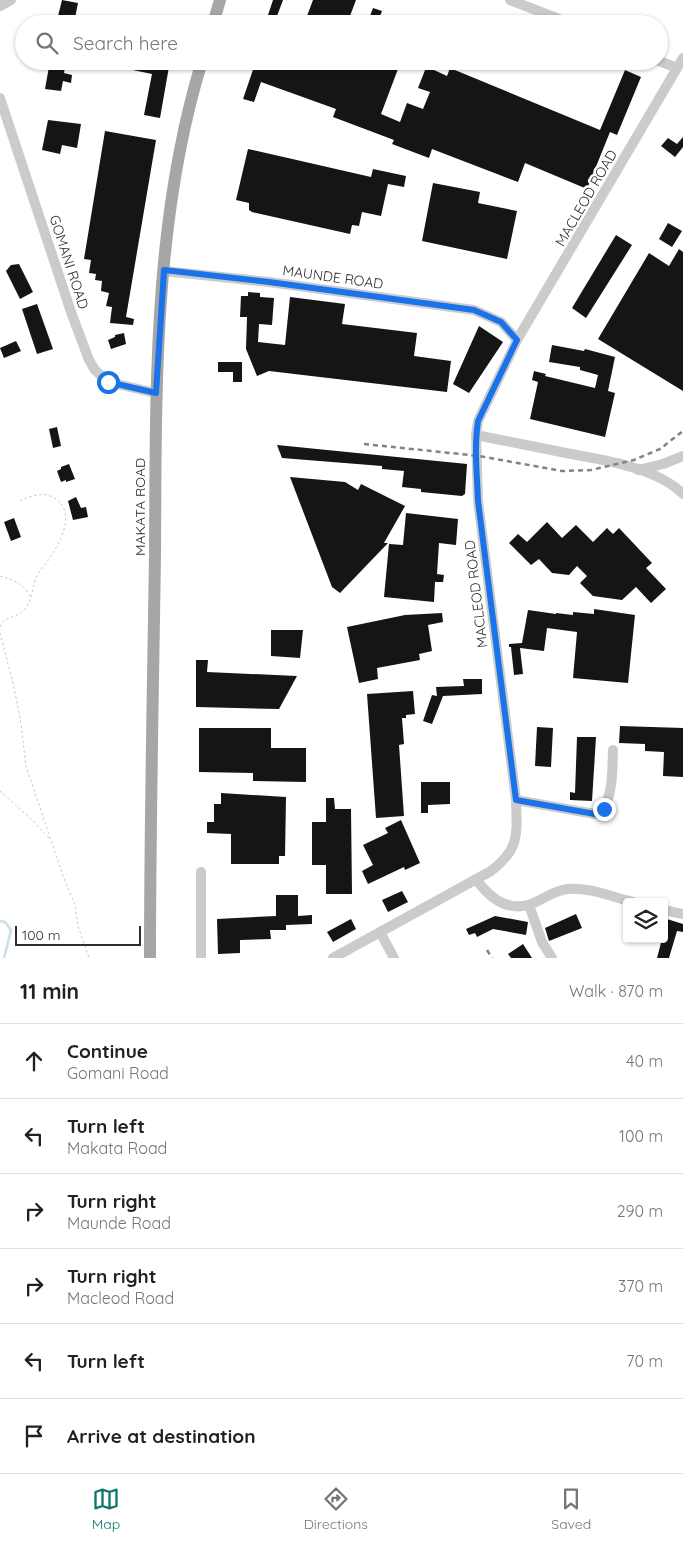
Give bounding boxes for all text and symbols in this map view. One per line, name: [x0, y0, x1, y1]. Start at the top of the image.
search box: [15, 15, 668, 70]
icon: search: [33, 29, 61, 57]
text: Search here: [73, 31, 178, 55]
street label: MACLEOD ROAD: [551, 146, 621, 250]
street label: GOMANI ROAD: [45, 213, 93, 311]
street label: MAUNDE ROAD: [281, 261, 385, 293]
route start: [97, 371, 120, 394]
street label: MAKATA ROAD: [131, 458, 149, 556]
street label: MACLEOD ROAD: [460, 539, 492, 649]
route end: [593, 798, 616, 821]
map controls: [623, 898, 668, 943]
button: layers: [623, 898, 668, 943]
scale bar: [15, 923, 141, 946]
text: 100 m: [22, 926, 60, 944]
text: 11 min: [20, 978, 79, 1004]
text: Walk · 870 m: [569, 981, 663, 1001]
text: Continue: [67, 1039, 148, 1063]
icon: ahead: [20, 1047, 48, 1075]
text: 40 m: [626, 1051, 663, 1071]
text: Gomani Road: [67, 1063, 169, 1083]
text: Turn left: [67, 1114, 145, 1138]
icon: left: [20, 1122, 48, 1150]
text: 100 m: [619, 1126, 663, 1146]
text: Makata Road: [67, 1138, 167, 1158]
text: Turn right: [67, 1189, 156, 1213]
icon: right: [20, 1197, 48, 1225]
text: 290 m: [617, 1201, 663, 1221]
text: Maunde Road: [67, 1213, 171, 1233]
text: Turn right: [67, 1264, 156, 1288]
icon: right: [20, 1272, 48, 1300]
text: 370 m: [618, 1276, 663, 1296]
text: Macleod Road: [67, 1288, 174, 1308]
icon: left: [20, 1347, 48, 1375]
text: Turn left: [67, 1349, 145, 1373]
text: 70 m: [626, 1351, 663, 1371]
icon: arrive: [20, 1422, 48, 1450]
text: Arrive at destination: [67, 1424, 256, 1448]
tab: Map: [92, 1485, 120, 1533]
tab: Directions: [304, 1485, 368, 1533]
tab: Saved: [551, 1485, 591, 1533]

